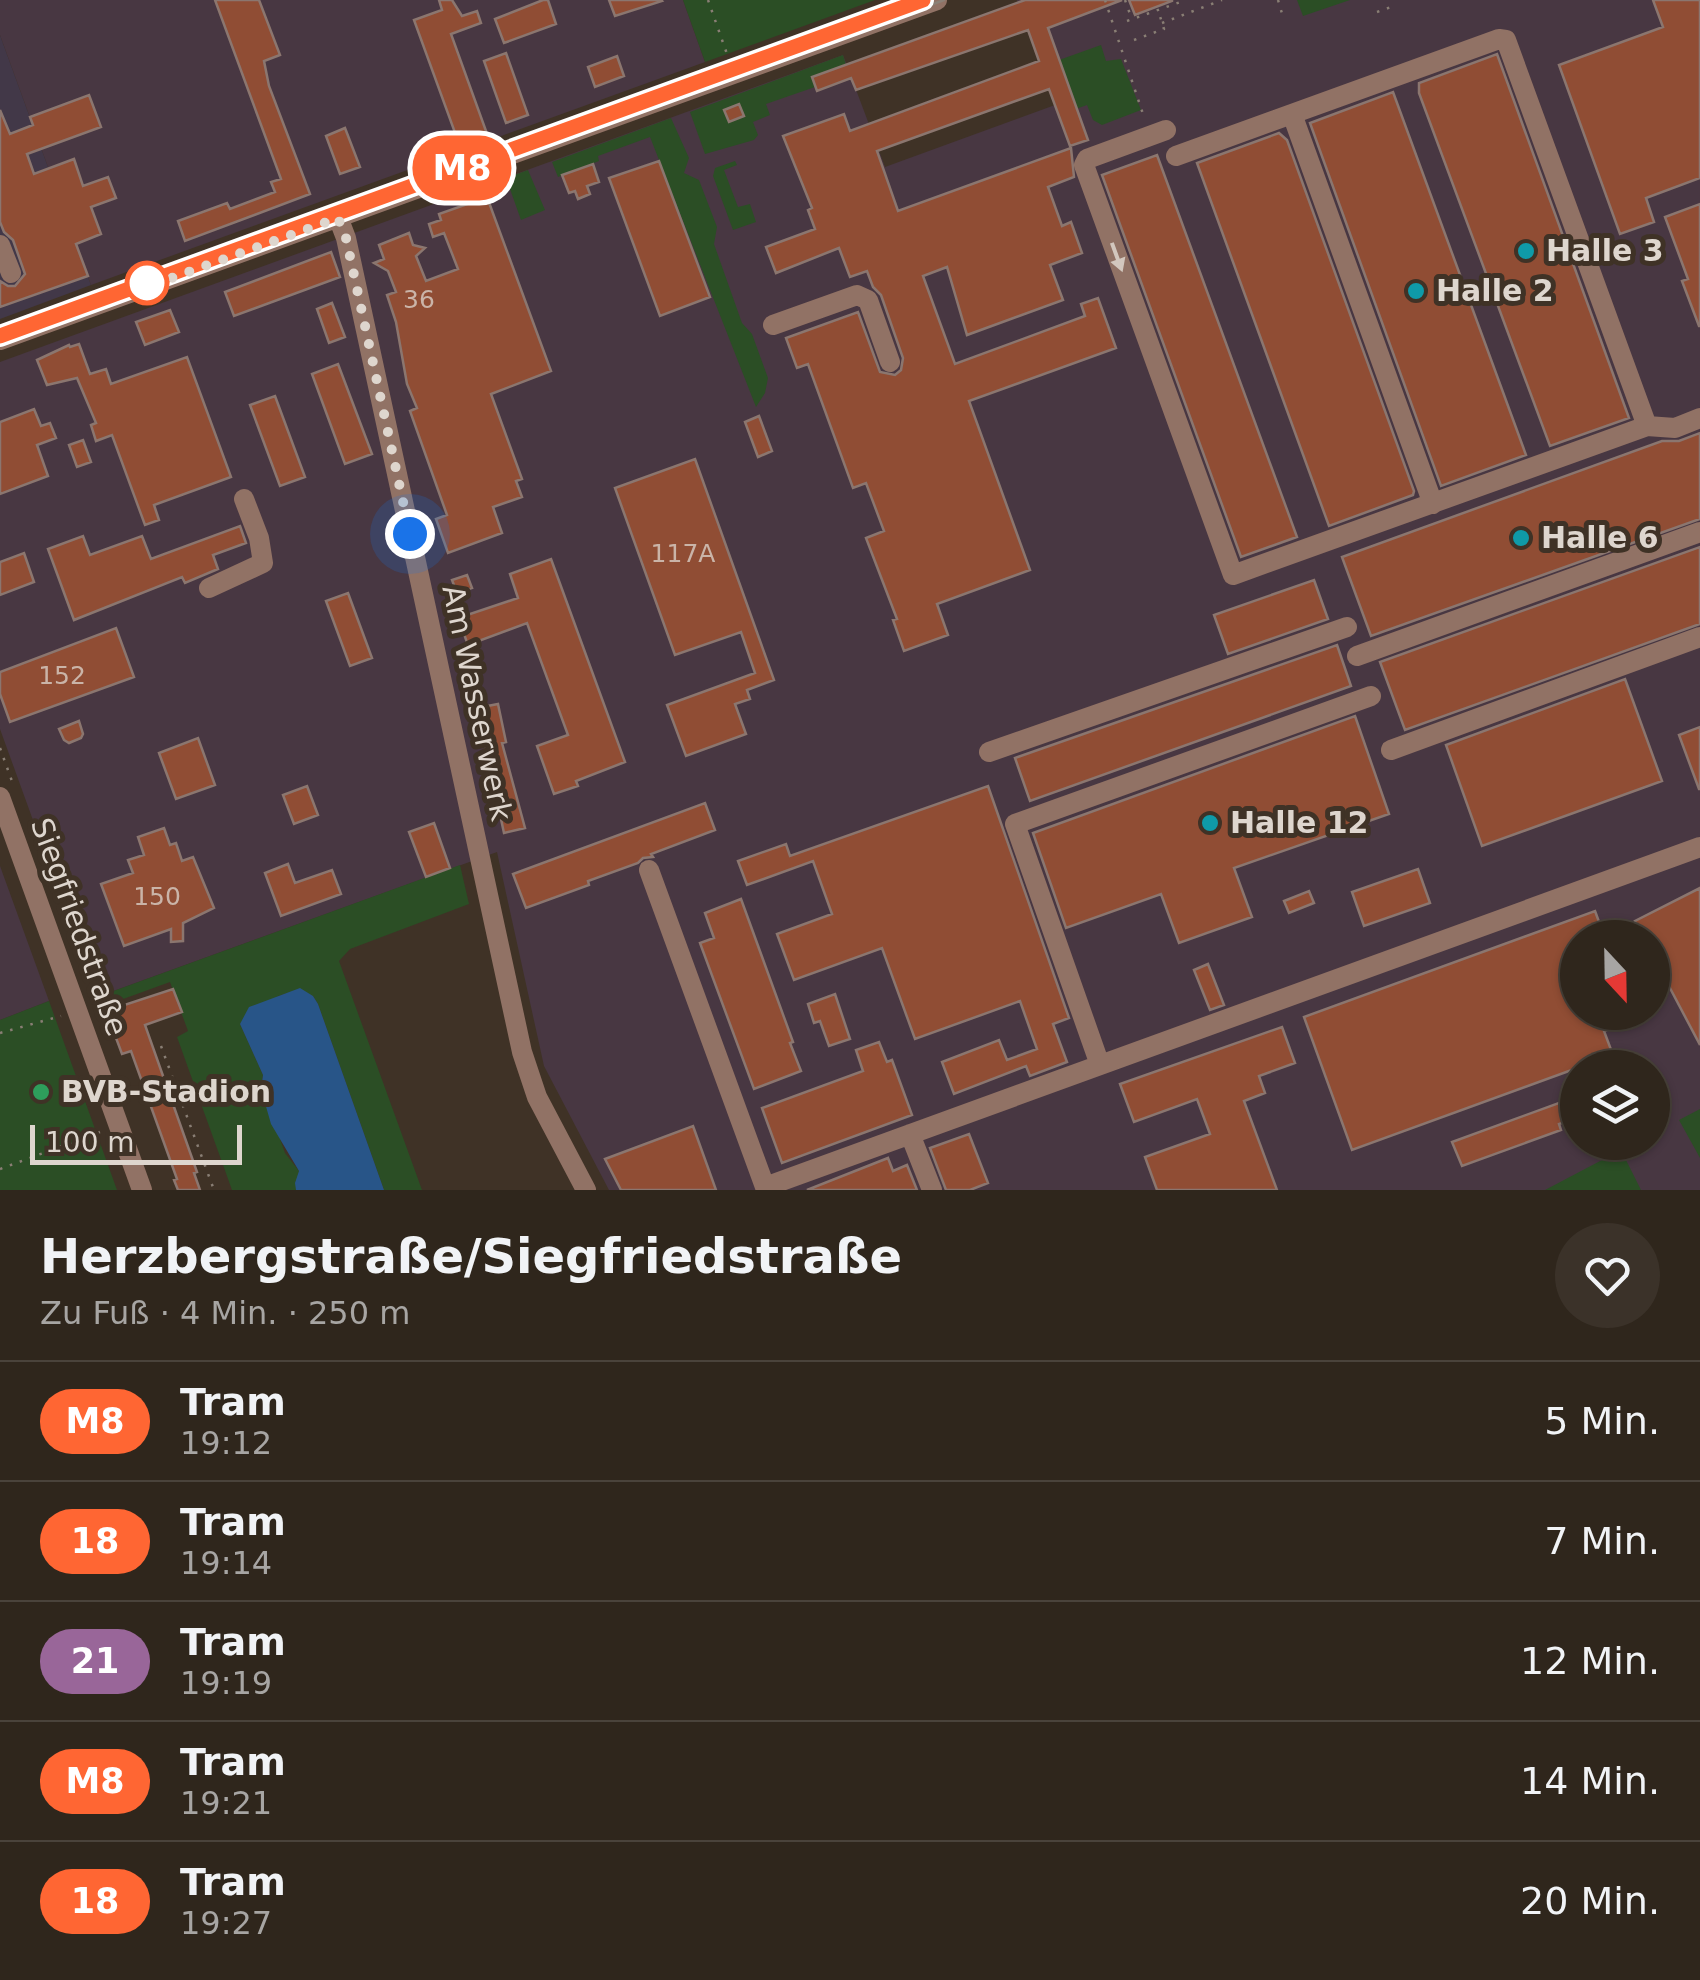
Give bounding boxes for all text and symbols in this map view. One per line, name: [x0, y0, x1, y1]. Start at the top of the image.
line badge: M8: [417, 136, 507, 200]
text: M8: [432, 148, 492, 188]
place label: Halle 3: [1546, 233, 1664, 268]
marker: Halle 3: [1515, 240, 1537, 262]
one-way arrow: [1110, 243, 1125, 273]
unlabelled marker: [126, 262, 168, 304]
place label: Halle 2: [1436, 273, 1554, 308]
marker: Halle 2: [1405, 280, 1427, 302]
house number: 36: [403, 285, 435, 314]
your location: [385, 509, 435, 559]
place label: Halle 6: [1541, 520, 1659, 555]
marker: Halle 6: [1510, 527, 1532, 549]
house number: 117A: [651, 539, 715, 568]
street label: Am Wasserwerk: [435, 582, 520, 825]
house number: 152: [38, 661, 86, 690]
place label: Halle 12: [1230, 805, 1368, 840]
marker: Halle 12: [1199, 812, 1221, 834]
street label: Siegfriedstraße: [24, 813, 135, 1040]
house number: 150: [133, 882, 181, 911]
north arrow: [1560, 920, 1670, 1030]
map controls: [1560, 920, 1670, 1160]
button: layers: [1560, 1050, 1670, 1160]
place label: BVB-Stadion: [61, 1074, 271, 1109]
marker: BVB-Stadion: [30, 1081, 52, 1103]
scale bar: [30, 1120, 242, 1164]
text: 100 m: [45, 1126, 135, 1159]
button: heart: [1555, 1223, 1660, 1328]
text: Herzbergstraße/Siegfriedstraße: [40, 1228, 902, 1284]
text: Zu Fuß · 4 Min. · 250 m: [40, 1294, 410, 1332]
text: Tram: [180, 1380, 286, 1424]
text: 5 Min.: [1544, 1399, 1660, 1443]
text: M8: [65, 1401, 125, 1441]
text: 19:12: [180, 1424, 272, 1462]
text: Tram: [180, 1500, 286, 1544]
text: 7 Min.: [1544, 1519, 1660, 1563]
text: 18: [71, 1521, 119, 1561]
text: 19:14: [180, 1544, 272, 1582]
text: Tram: [180, 1620, 286, 1664]
text: 12 Min.: [1520, 1639, 1660, 1683]
text: 21: [71, 1641, 119, 1681]
text: 19:19: [180, 1664, 272, 1702]
text: Tram: [180, 1740, 286, 1784]
text: 14 Min.: [1520, 1759, 1660, 1803]
text: M8: [65, 1761, 125, 1801]
text: 19:21: [180, 1784, 272, 1822]
text: Tram: [180, 1860, 286, 1904]
text: 20 Min.: [1520, 1879, 1660, 1923]
text: 18: [71, 1881, 119, 1921]
text: 19:27: [180, 1904, 272, 1942]

